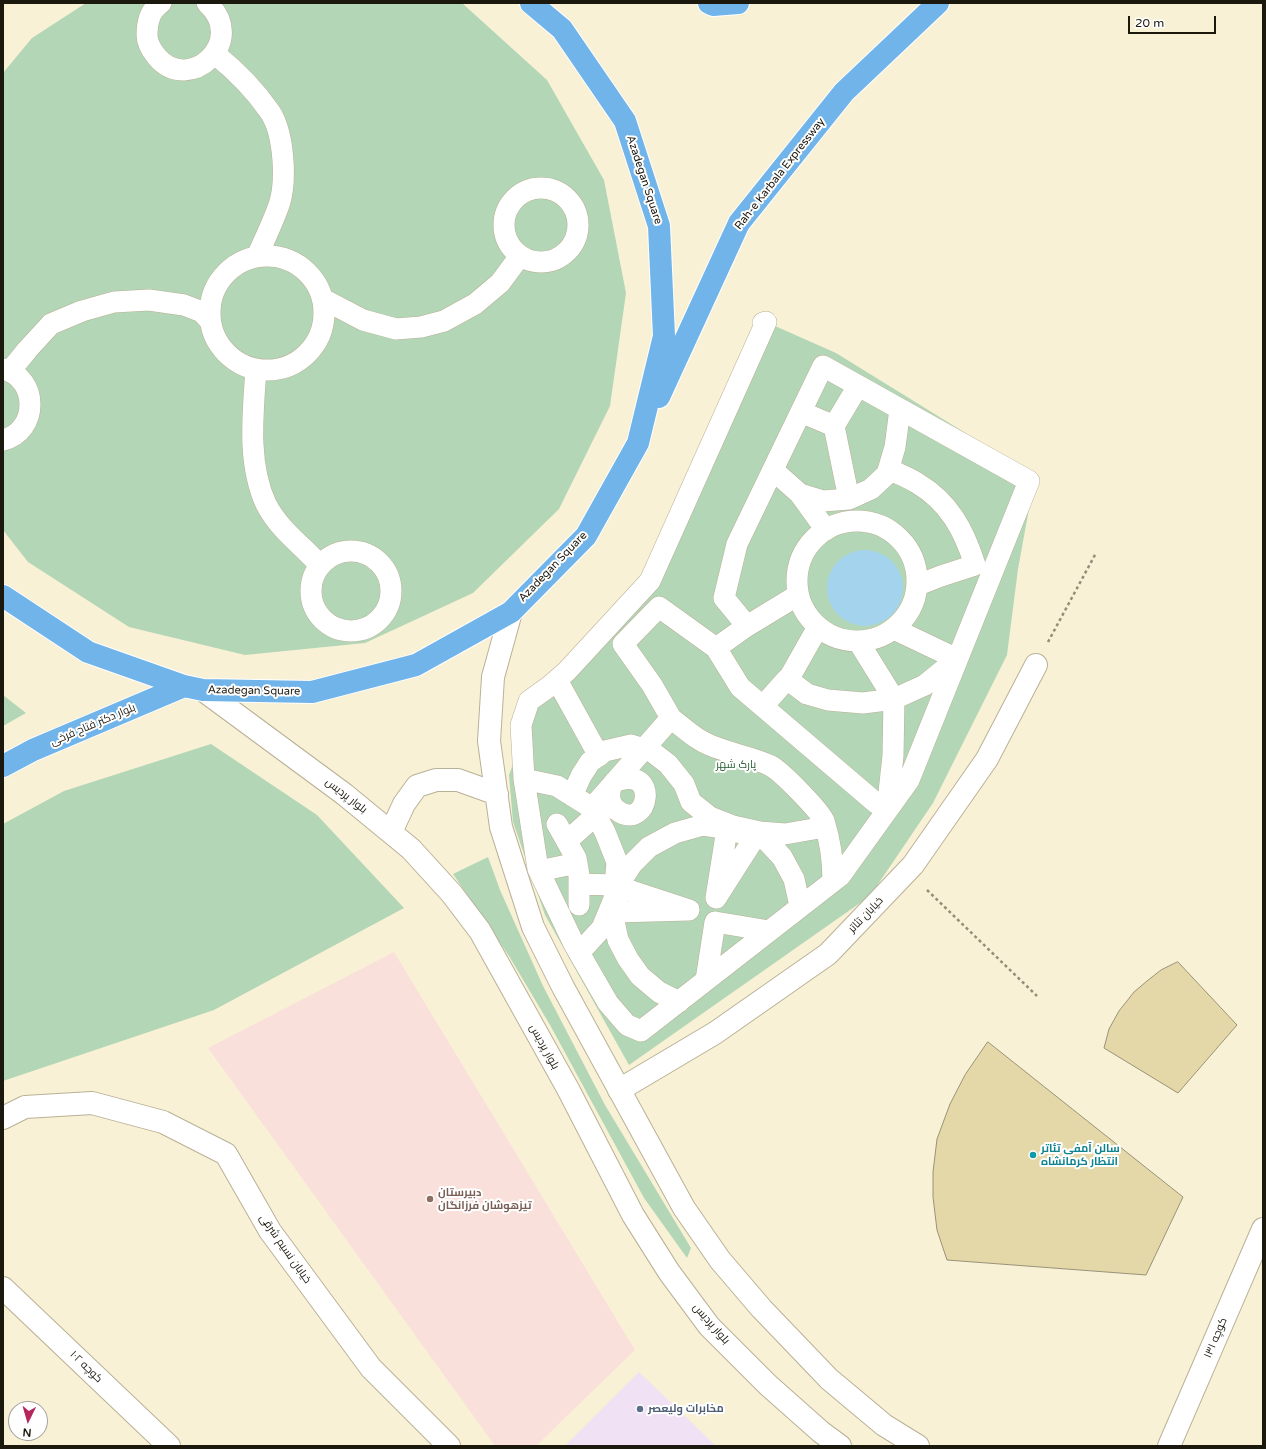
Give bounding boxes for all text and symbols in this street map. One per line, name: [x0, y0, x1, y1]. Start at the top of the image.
scale bar: [1130, 8, 1218, 34]
text: 20 m: [1135, 16, 1164, 30]
street label: Rah-e Karbala Expressway: [732, 115, 828, 233]
street label: Azadegan Square: [623, 134, 665, 226]
street label: Azadegan Square: [516, 529, 590, 605]
street label: Azadegan Square: [208, 684, 300, 698]
street label: بلوار دکتر فتاح فرخی: [48, 701, 138, 749]
park label: پارک شهر: [716, 758, 756, 772]
street label: بلوار پردیس: [322, 776, 370, 816]
street label: خیابان تئاتر: [846, 894, 886, 936]
street label: بلوار پردیس: [526, 1022, 562, 1072]
place label: سالن آمفی تئاتر انتظار کرمانشاه: [1041, 1142, 1120, 1168]
marker: سالن آمفی تئاتر انتظار کرمانشاه: [1028, 1150, 1038, 1160]
place label: دبیرستان تیزهوشان فرزانگان: [438, 1186, 532, 1212]
marker: دبیرستان تیزهوشان فرزانگان: [425, 1194, 435, 1204]
street label: خیابان نسیم شرقی: [256, 1212, 314, 1286]
street label: بلوار پردیس: [690, 1301, 732, 1347]
street label: کوچه ۱۳۱: [1202, 1316, 1230, 1360]
street label: کوچه ۱۰۲: [67, 1348, 105, 1386]
north arrow: [8, 1401, 48, 1441]
place label: مخابرات ولیعصر: [648, 1402, 724, 1416]
marker: مخابرات ولیعصر: [635, 1404, 645, 1414]
text: N: [22, 1426, 32, 1439]

